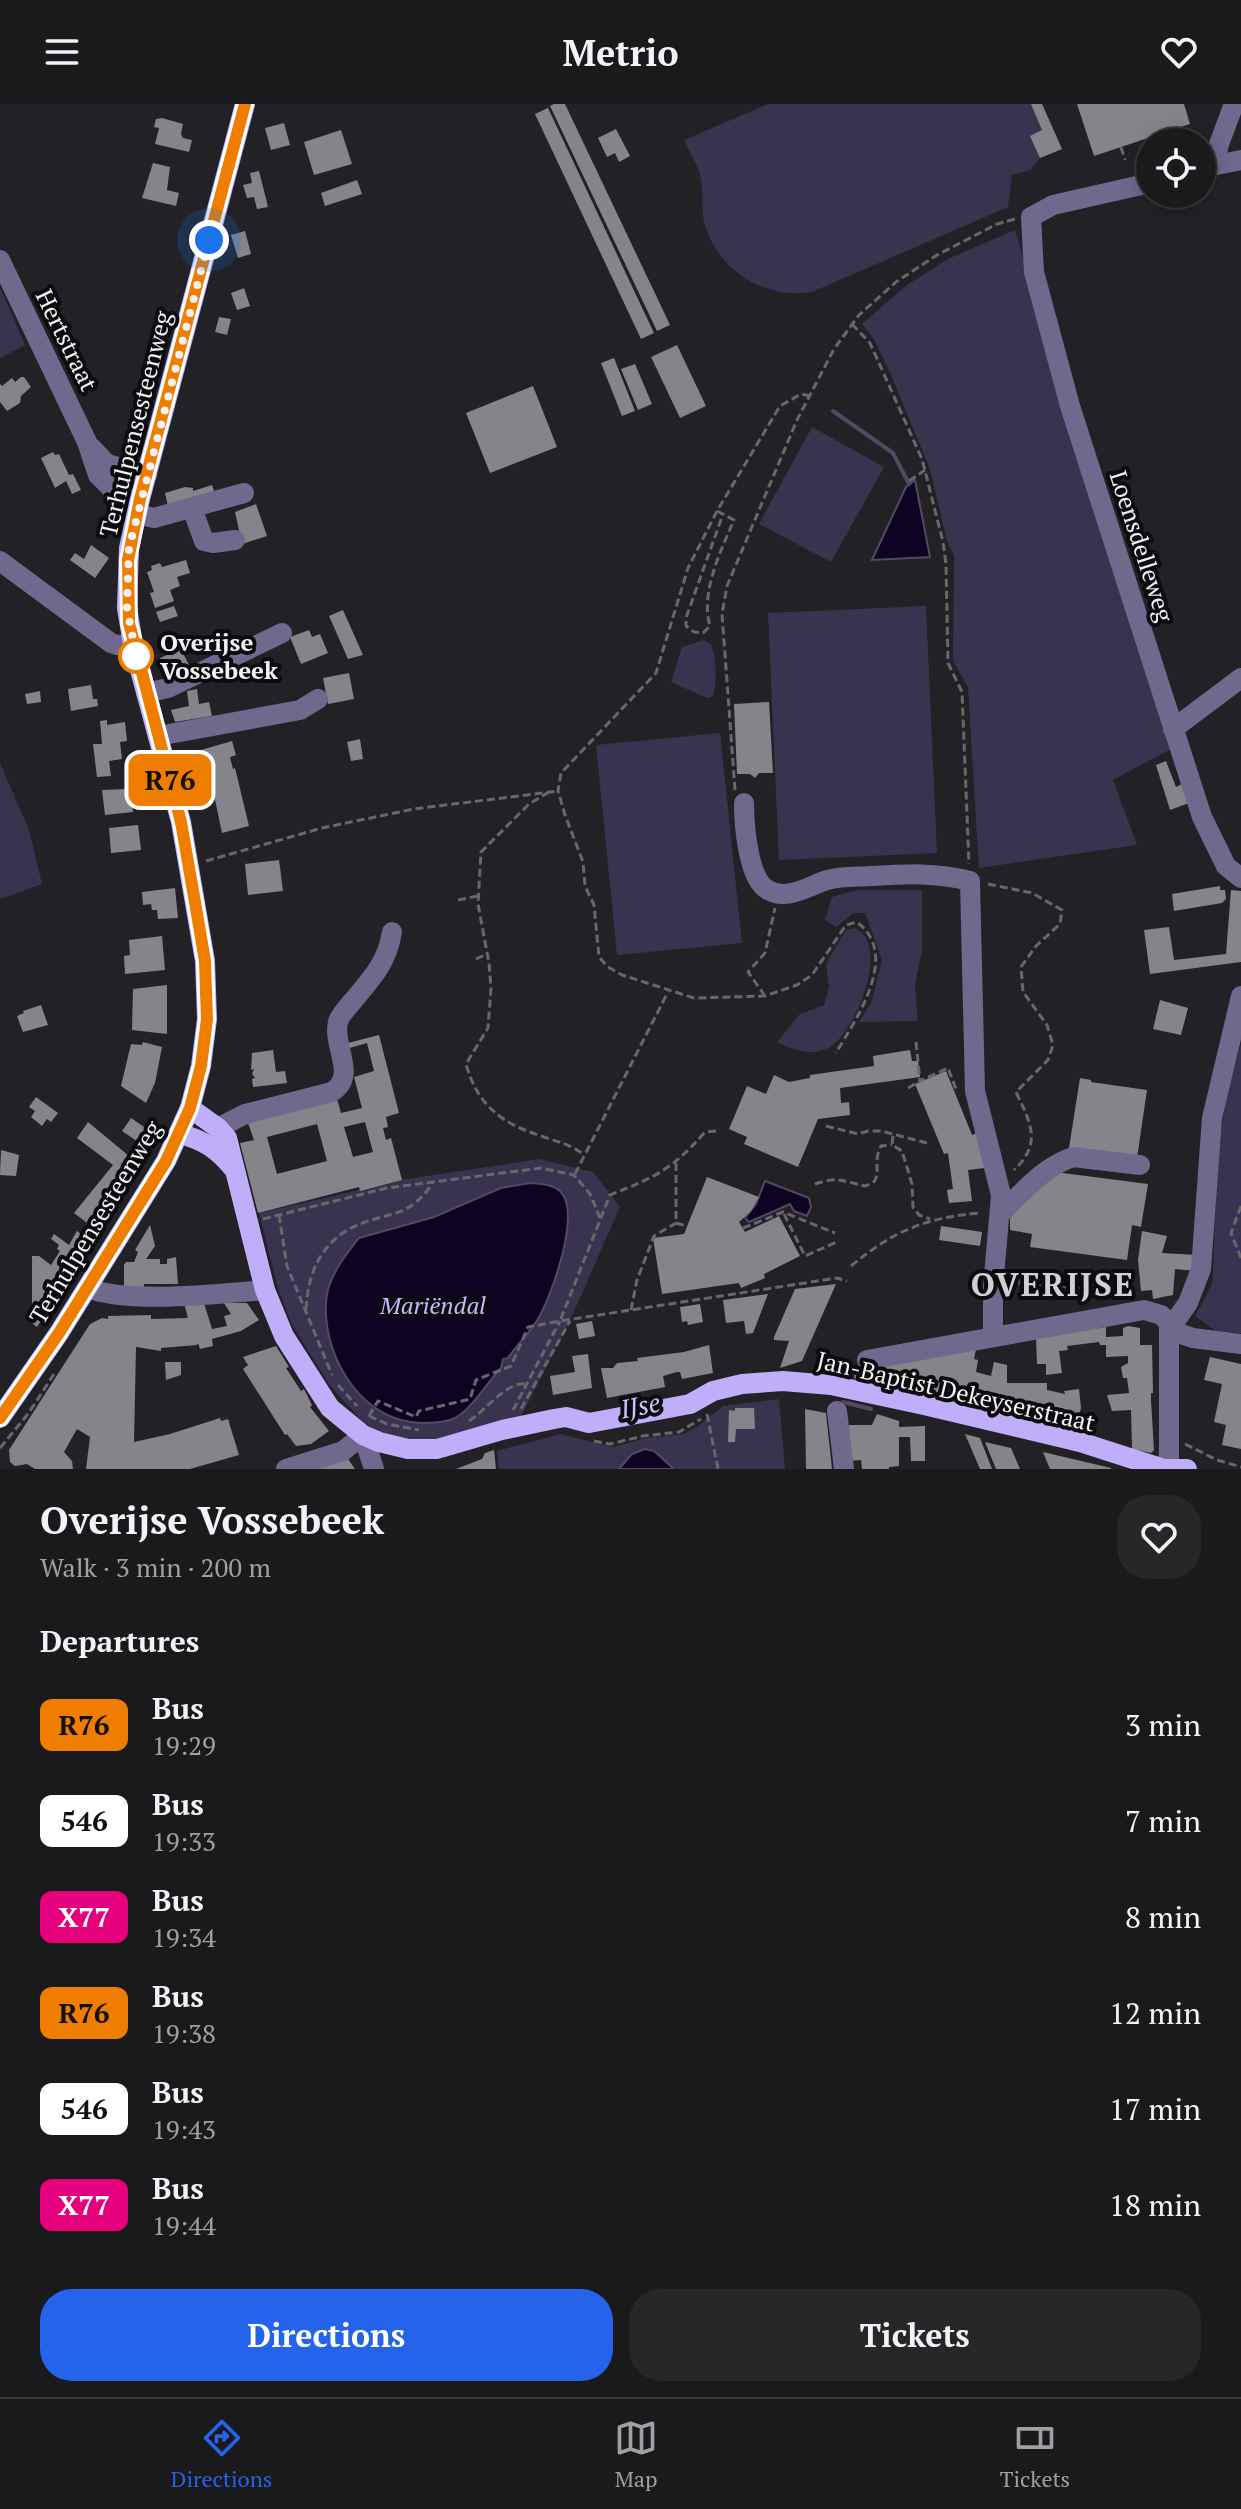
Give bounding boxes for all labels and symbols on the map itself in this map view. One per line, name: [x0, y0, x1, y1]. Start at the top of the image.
your location: [189, 220, 229, 260]
street label: Hertstraat: [29, 284, 105, 396]
street label: Terhulpensesteenweg: [91, 307, 179, 540]
street label: Loensdelleweg: [1103, 466, 1182, 626]
place label: Overijse Vossebeek: [160, 626, 278, 686]
marker: Overijse Vossebeek: [119, 639, 153, 673]
line badge: R76: [124, 754, 216, 806]
street label: Terhulpensesteenweg: [22, 1114, 169, 1330]
district label: OVERIJSE: [971, 1263, 1135, 1305]
park label: Mariëndal: [379, 1289, 486, 1321]
street label: Jan-Baptist Dekeyserstraat: [814, 1343, 1098, 1439]
water label: IJse: [616, 1384, 663, 1426]

